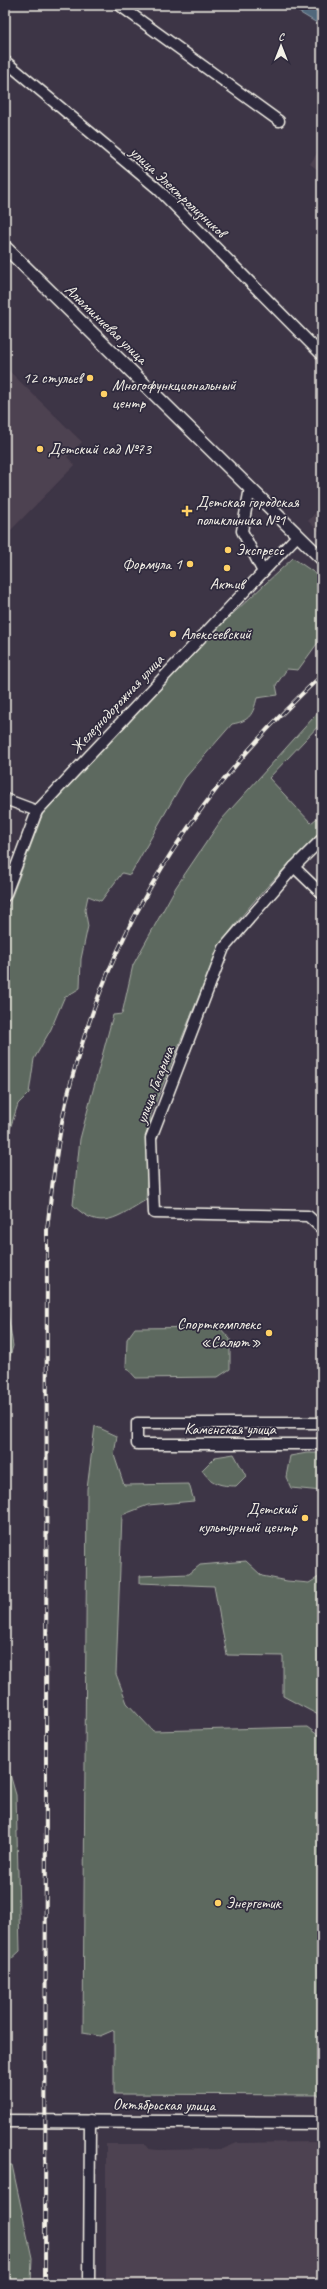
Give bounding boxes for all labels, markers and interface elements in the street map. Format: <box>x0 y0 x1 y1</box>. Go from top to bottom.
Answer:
north arrow <box>261 26 301 66</box>
text: С <box>278 29 285 43</box>
street label: улица Электролизников <box>125 141 233 244</box>
street label: Алюминиевая улица <box>61 280 152 369</box>
place label: 12 стульев <box>23 368 85 388</box>
marker: 12 стульев <box>85 373 95 383</box>
place label: Многофункциональный центр <box>112 375 237 413</box>
marker: Многофункциональный центр <box>99 389 109 399</box>
place label: Детский сад №73 <box>48 439 153 459</box>
marker: Детский сад №73 <box>35 444 45 454</box>
place label: Детская городская поликлиника №1 <box>196 492 300 530</box>
marker: Детская городская поликлиника №1 <box>181 505 193 517</box>
place label: Экспресс <box>236 540 285 560</box>
marker: Экспресс <box>223 545 233 555</box>
place label: Формула 1 <box>122 554 183 574</box>
marker: Формула 1 <box>185 559 195 569</box>
marker: Актив <box>222 563 232 573</box>
place label: Актив <box>210 574 247 594</box>
place label: Алексеевский <box>181 624 252 644</box>
marker: Алексеевский <box>168 629 178 639</box>
street label: Железнодорожная улица <box>66 649 169 758</box>
street label: улица Гагарина <box>131 1043 179 1127</box>
place label: Спорткомплекс «Салют» <box>177 1314 262 1352</box>
marker: Спорткомплекс «Салют» <box>264 1328 274 1338</box>
street label: Каменская улица <box>184 1419 277 1439</box>
place label: Детский культурный центр <box>198 1499 298 1537</box>
marker: Детский культурный центр <box>300 1513 310 1523</box>
place label: Энергетик <box>226 1893 282 1913</box>
marker: Энергетик <box>213 1898 223 1908</box>
street label: Октябрьская улица <box>113 2094 217 2116</box>

